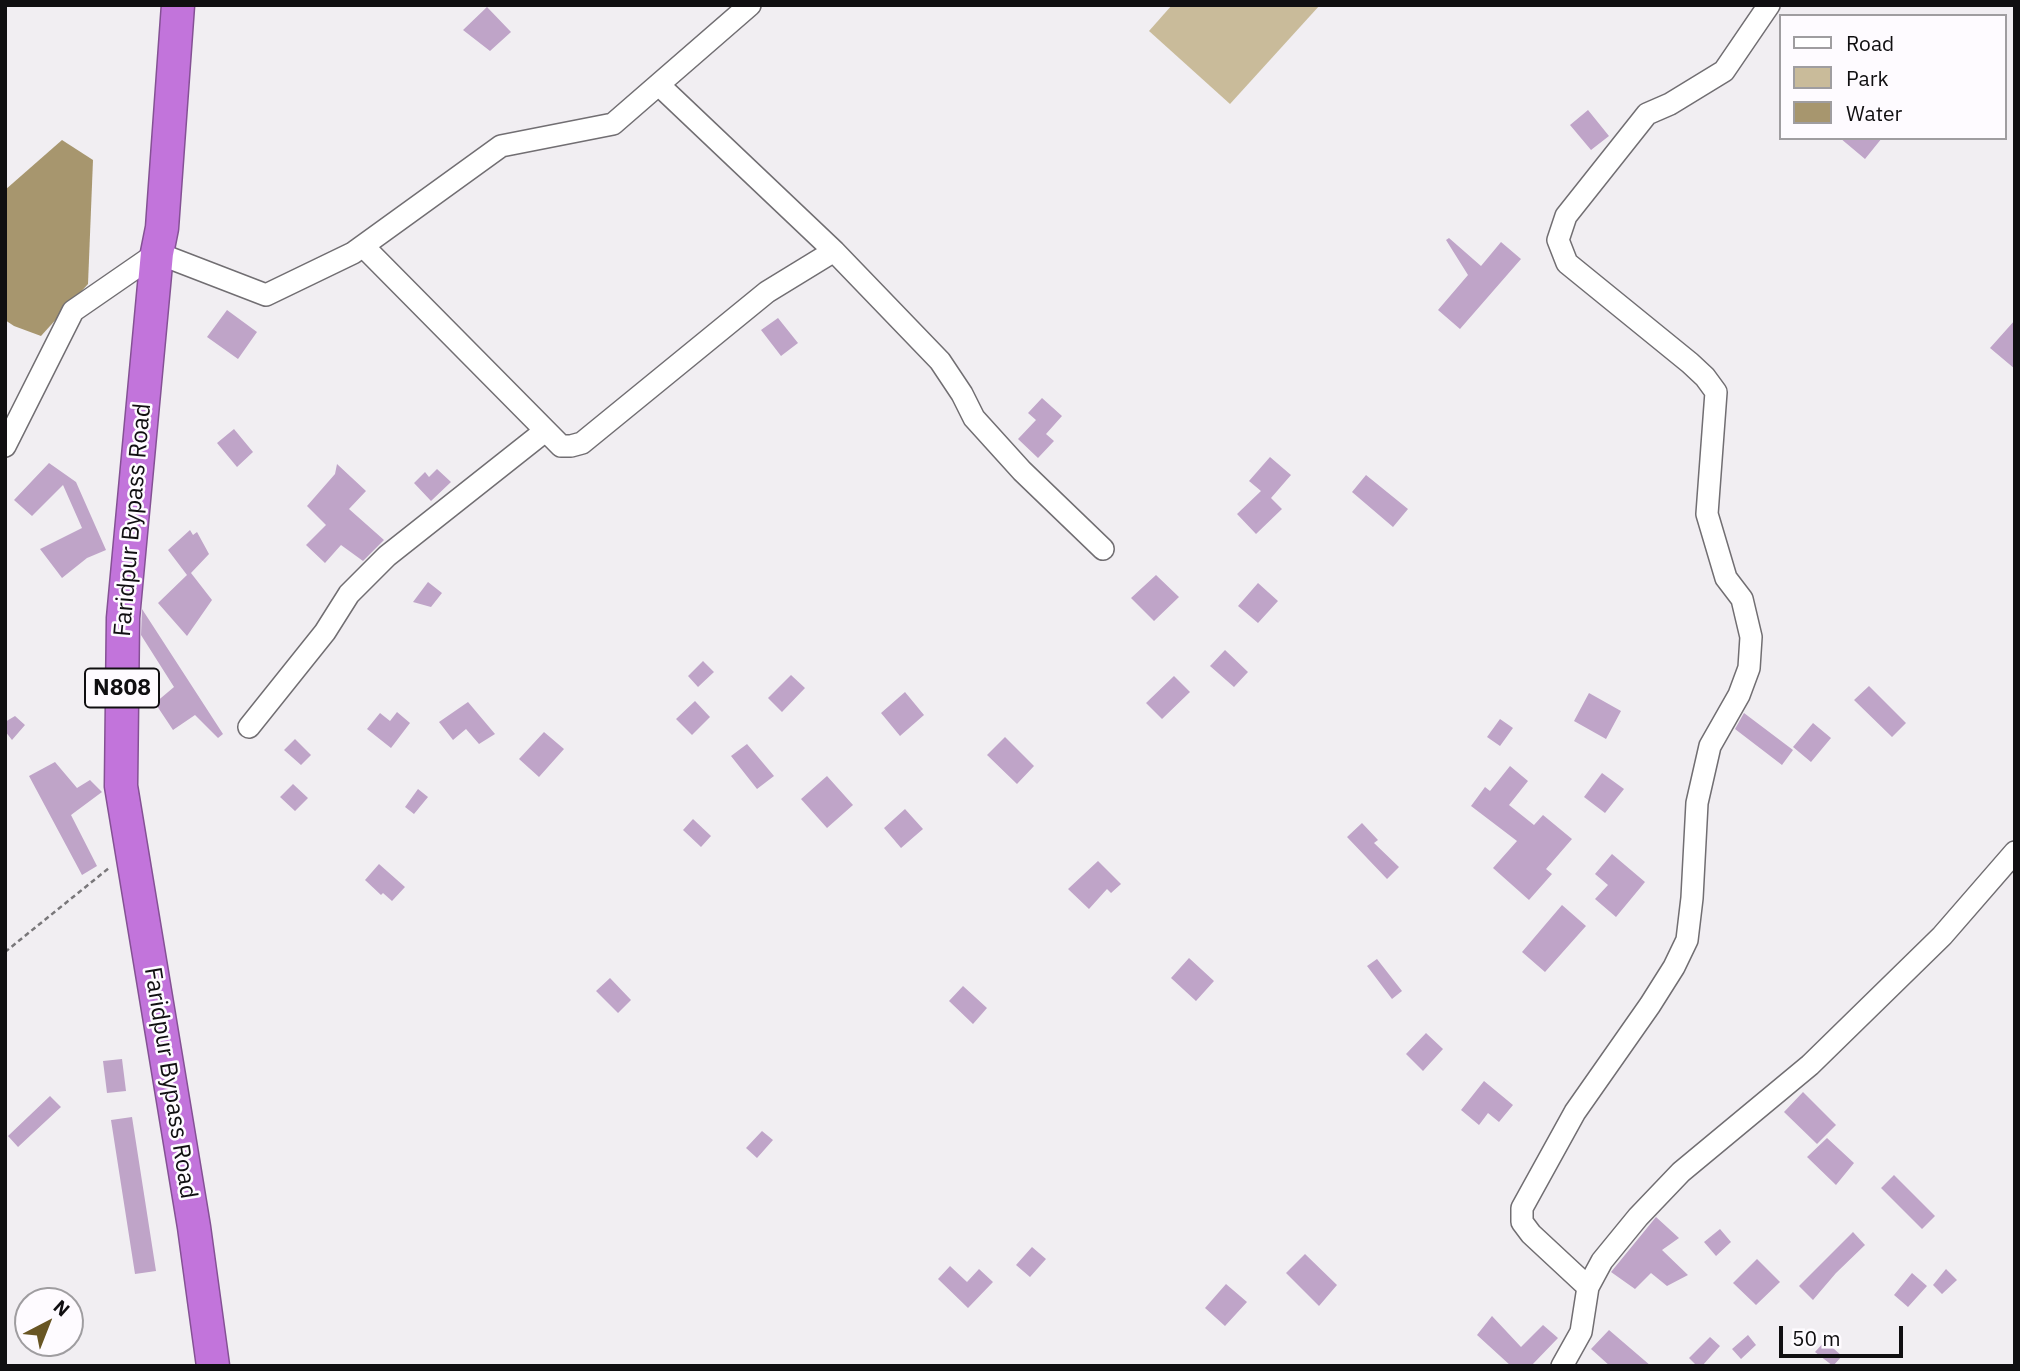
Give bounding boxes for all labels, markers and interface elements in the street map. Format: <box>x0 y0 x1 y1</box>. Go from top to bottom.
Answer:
legend <box>1778 14 2006 140</box>
text: Road <box>1846 29 1894 57</box>
text: Park <box>1846 64 1889 92</box>
text: Water <box>1846 99 1902 127</box>
street label: Faridpur Bypass Road <box>108 402 158 638</box>
road number: N808 <box>85 668 159 708</box>
street label: Faridpur Bypass Road <box>137 965 203 1201</box>
north arrow <box>14 1287 84 1357</box>
text: N <box>49 1294 75 1321</box>
scale bar <box>1782 1312 1906 1356</box>
text: 50 m <box>1792 1324 1841 1352</box>

